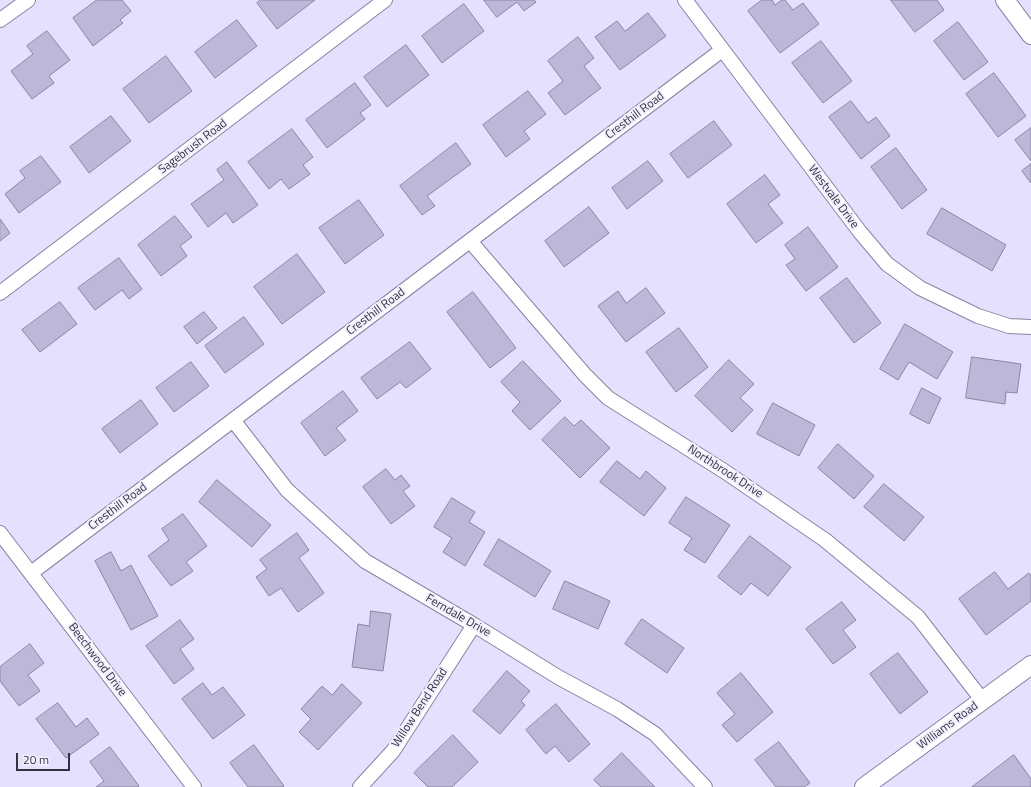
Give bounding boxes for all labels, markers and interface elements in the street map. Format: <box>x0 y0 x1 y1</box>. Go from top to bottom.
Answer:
street label: Cresthill Road <box>603 89 667 143</box>
street label: Sagebrush Road <box>156 117 230 177</box>
street label: Westvale Drive <box>804 162 862 232</box>
street label: Cresthill Road <box>344 285 408 339</box>
street label: Northbrook Drive <box>685 442 765 502</box>
street label: Cresthill Road <box>86 480 150 534</box>
street label: Ferndale Drive <box>423 592 493 640</box>
street label: Beechwood Drive <box>65 620 129 700</box>
street label: Willow Bend Road <box>389 666 451 750</box>
street label: Williams Road <box>915 699 981 753</box>
scale bar <box>18 745 72 771</box>
text: 20 m <box>23 750 49 769</box>

